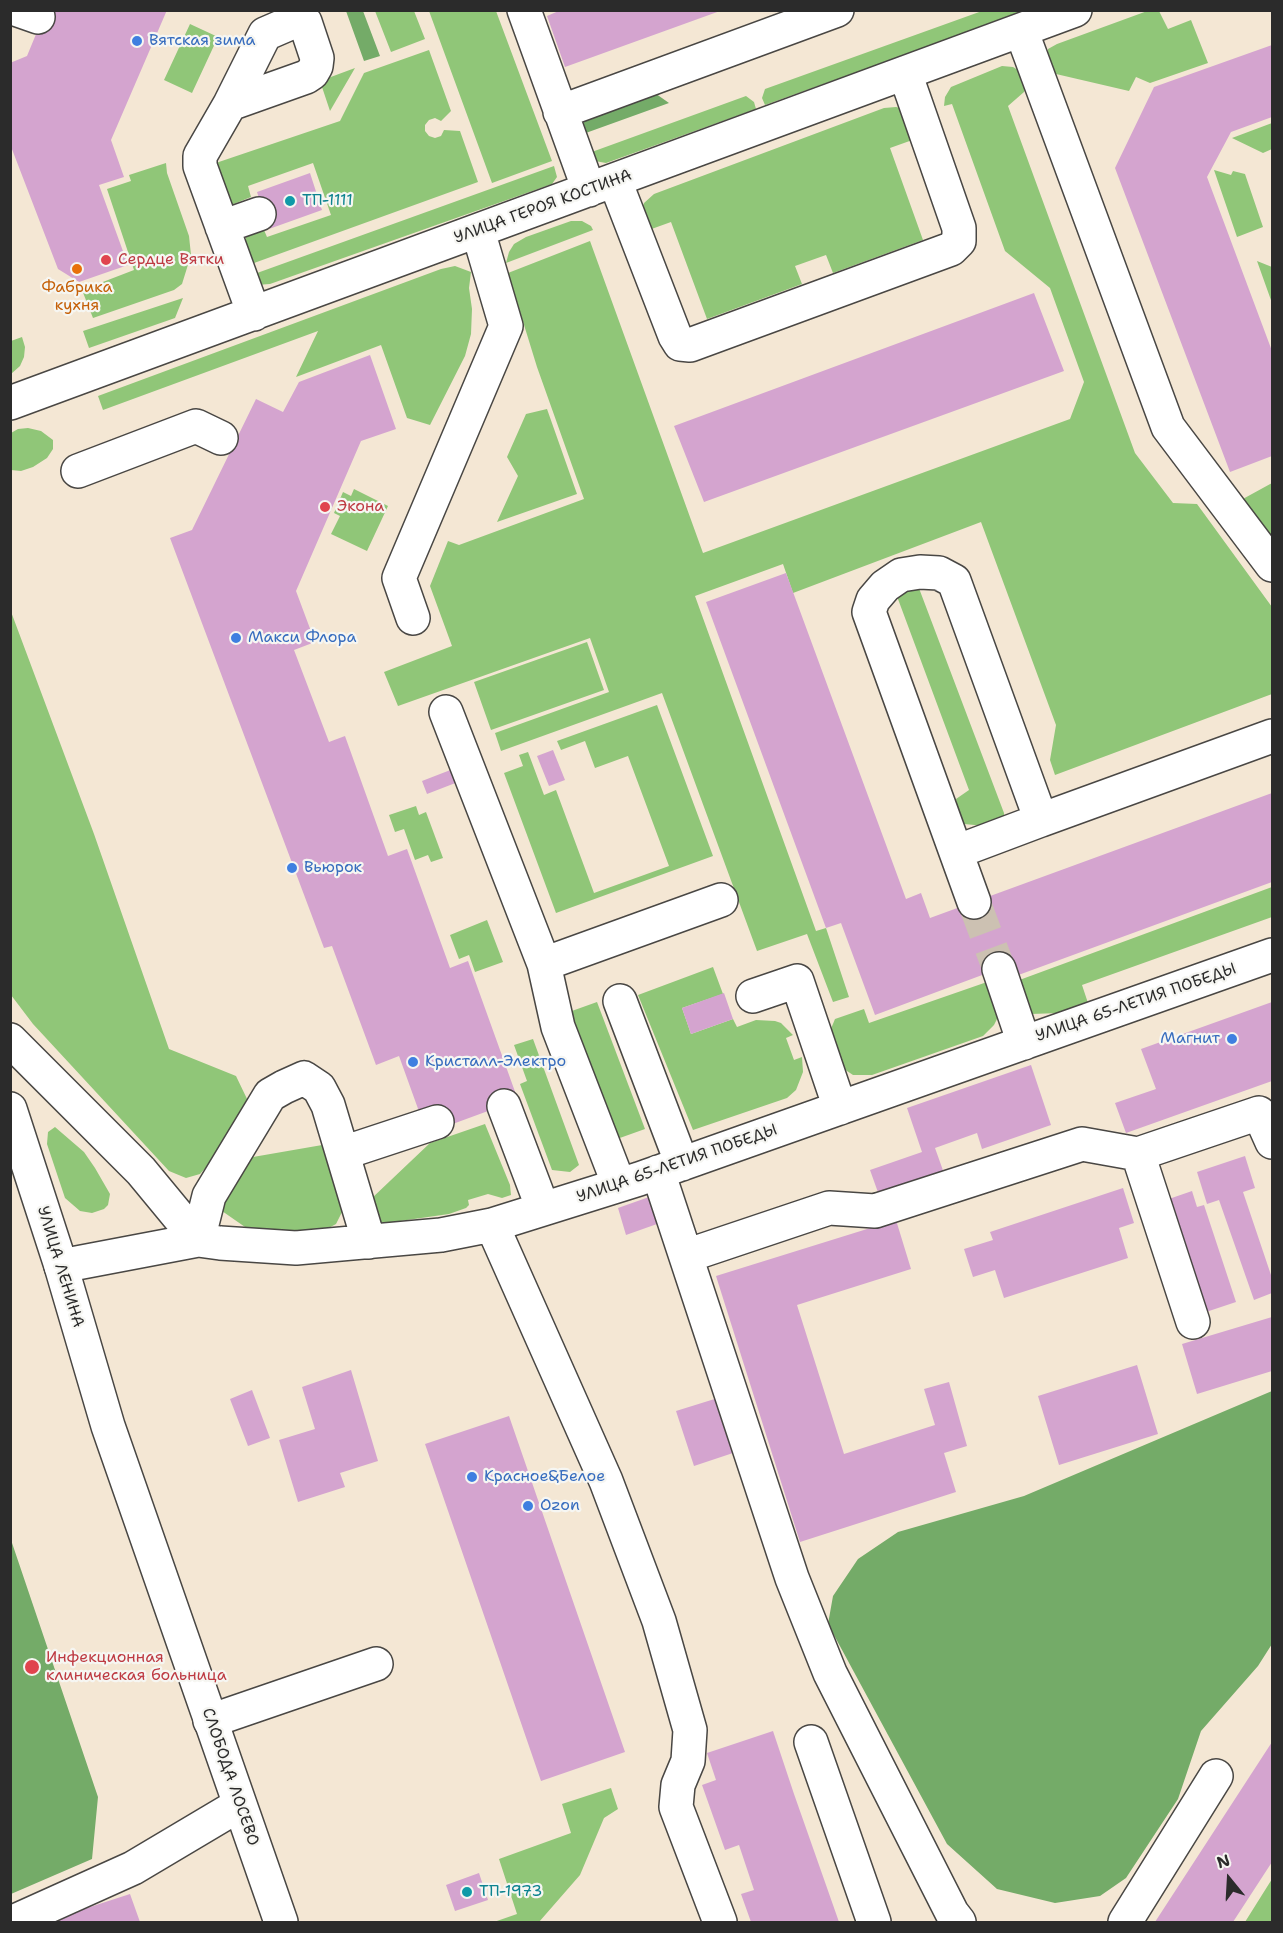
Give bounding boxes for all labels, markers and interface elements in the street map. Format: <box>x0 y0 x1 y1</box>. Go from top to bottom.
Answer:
place label: Вятская зима <box>149 31 255 51</box>
marker: Вятская зима <box>130 34 144 48</box>
street label: УЛИЦА ГЕРОЯ КОСТИНА <box>451 166 635 248</box>
place label: ТП-1111 <box>302 191 353 211</box>
marker: ТП-1111 <box>283 194 297 208</box>
place label: Сердце Вятки <box>118 250 224 270</box>
marker: Сердце Вятки <box>99 253 113 267</box>
marker: Фабрика кухня <box>70 262 84 276</box>
place label: Фабрика кухня <box>41 278 113 316</box>
place label: Экона <box>337 497 384 517</box>
marker: Экона <box>318 500 332 514</box>
place label: Макси Флора <box>248 628 356 648</box>
marker: Макси Флора <box>229 631 243 645</box>
place label: Вьюрок <box>304 858 362 878</box>
marker: Вьюрок <box>285 861 299 875</box>
street label: УЛИЦА 65-ЛЕТИЯ ПОБЕДЫ <box>1033 960 1239 1046</box>
place label: Магнит <box>1160 1029 1220 1049</box>
marker: Магнит <box>1225 1032 1239 1046</box>
place label: Кристалл-Электро <box>425 1052 566 1072</box>
marker: Кристалл-Электро <box>406 1055 420 1069</box>
street label: УЛИЦА 65-ЛЕТИЯ ПОБЕДЫ <box>574 1121 780 1207</box>
street label: УЛИЦА ЛЕНИНА <box>32 1204 88 1330</box>
place label: Красное&Белое <box>484 1467 605 1487</box>
marker: Красное&Белое <box>465 1470 479 1484</box>
place label: Ozon <box>540 1496 580 1516</box>
marker: Ozon <box>521 1499 535 1513</box>
place label: Инфекционная клиническая больница <box>46 1648 227 1686</box>
marker: Инфекционная клиническая больница <box>23 1658 41 1676</box>
street label: СЛОБОДА ЛОСЕВО <box>197 1706 263 1848</box>
north arrow <box>1199 1849 1259 1909</box>
text: N <box>1214 1849 1233 1873</box>
place label: ТП-1973 <box>479 1882 542 1902</box>
marker: ТП-1973 <box>460 1885 474 1899</box>

